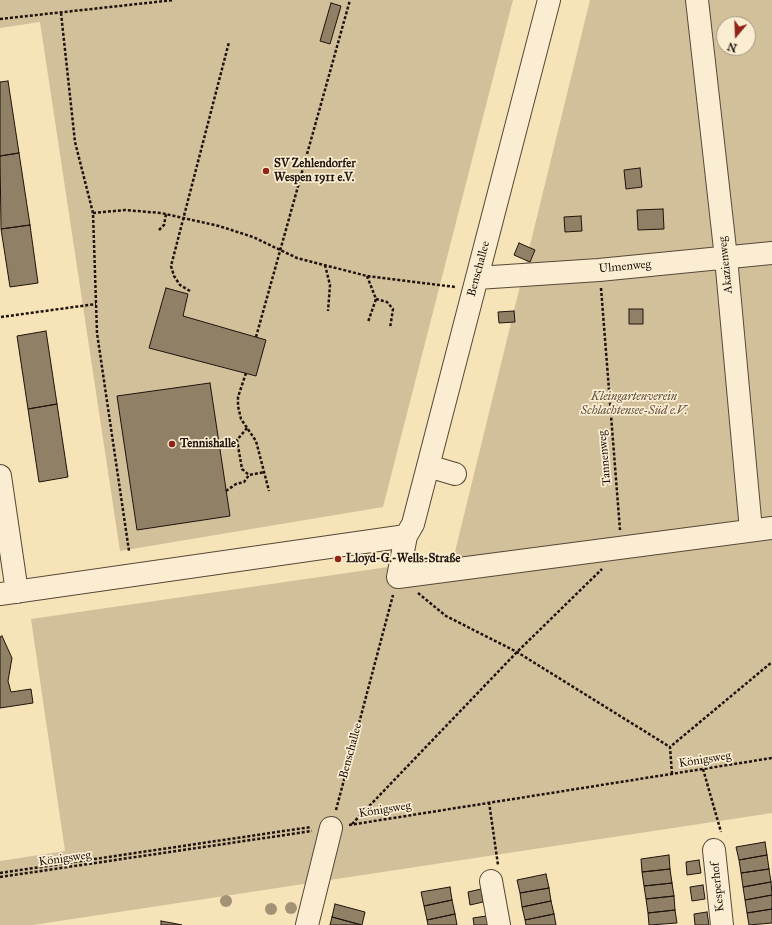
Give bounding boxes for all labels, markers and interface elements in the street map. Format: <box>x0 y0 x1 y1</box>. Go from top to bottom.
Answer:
north arrow <box>716 16 756 56</box>
text: N <box>726 39 739 55</box>
place label: SV Zehlendorfer Wespen 1911 e.V. <box>274 157 356 185</box>
marker: SV Zehlendorfer Wespen 1911 e.V. <box>261 166 271 176</box>
street label: Akazienweg <box>716 236 736 294</box>
street label: Benschallee <box>465 240 493 298</box>
street label: Ulmenweg <box>598 258 652 276</box>
park label: Kleingartenverein Schlachtensee-Süd e.V. <box>581 390 687 418</box>
street label: Tannenweg <box>595 430 615 486</box>
place label: Tennishalle <box>180 437 236 451</box>
marker: Tennishalle <box>167 439 177 449</box>
place label: Lloyd-G.-Wells-Straße <box>346 552 460 566</box>
marker: Lloyd-G.-Wells-Straße <box>333 554 343 564</box>
street label: Benschallee <box>337 722 365 780</box>
street label: Königsweg <box>678 749 732 771</box>
street label: Königsweg <box>358 799 412 821</box>
street label: Königsweg <box>38 848 92 870</box>
street label: Kesperhof <box>708 861 728 913</box>

